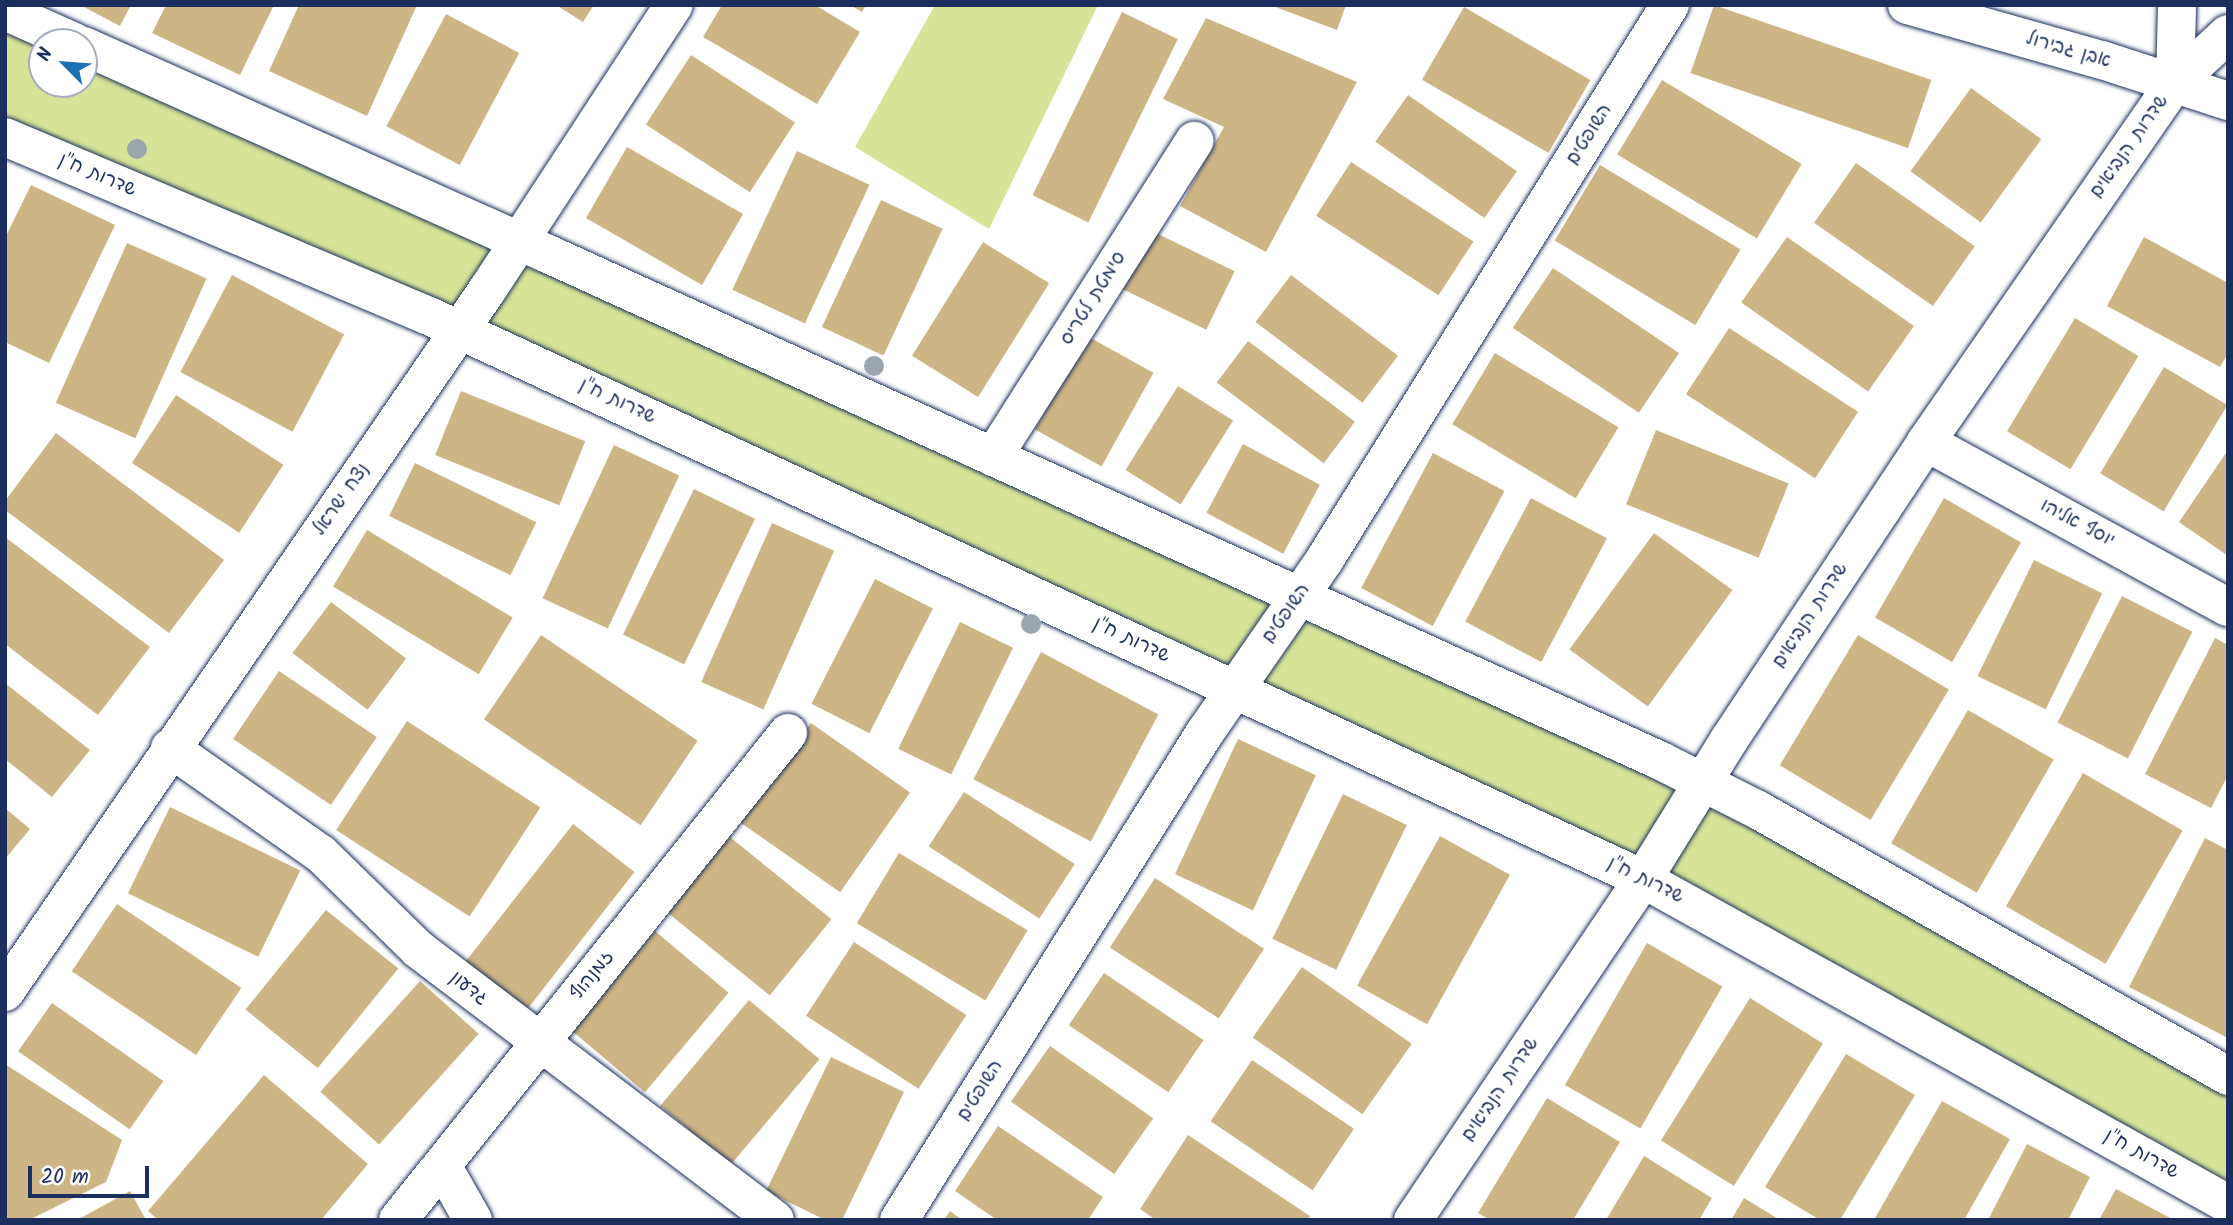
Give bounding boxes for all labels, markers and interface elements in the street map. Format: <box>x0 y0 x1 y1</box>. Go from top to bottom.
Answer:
north arrow <box>28 28 98 98</box>
street label: אבן גבירול <box>2023 28 2113 74</box>
text: N <box>30 43 62 67</box>
street label: שדרות הנביאים <box>2086 91 2174 203</box>
street label: השופטים <box>1562 100 1618 170</box>
street label: שדרות ח"ן <box>55 149 139 203</box>
street label: סימטת לטריס <box>1056 248 1132 350</box>
street label: שדרות ח"ן <box>575 374 659 430</box>
street label: נצח ישראל <box>309 459 375 541</box>
street label: יוסף אליהו <box>2036 495 2118 553</box>
street label: שדרות הנביאים <box>1769 559 1853 673</box>
street label: השופטים <box>1258 580 1316 648</box>
street label: שדרות ח"ן <box>1089 613 1173 669</box>
street label: שדרות ח"ן <box>1603 853 1687 909</box>
street label: זמנהוף <box>566 947 620 1005</box>
street label: גדעון <box>444 967 492 1011</box>
street label: שדרות הנביאים <box>1458 1034 1544 1146</box>
street label: השופטים <box>953 1056 1009 1126</box>
street label: שדרות ח"ן <box>2100 1125 2182 1185</box>
scale bar <box>32 1152 152 1196</box>
text: 20 m <box>41 1161 89 1194</box>

